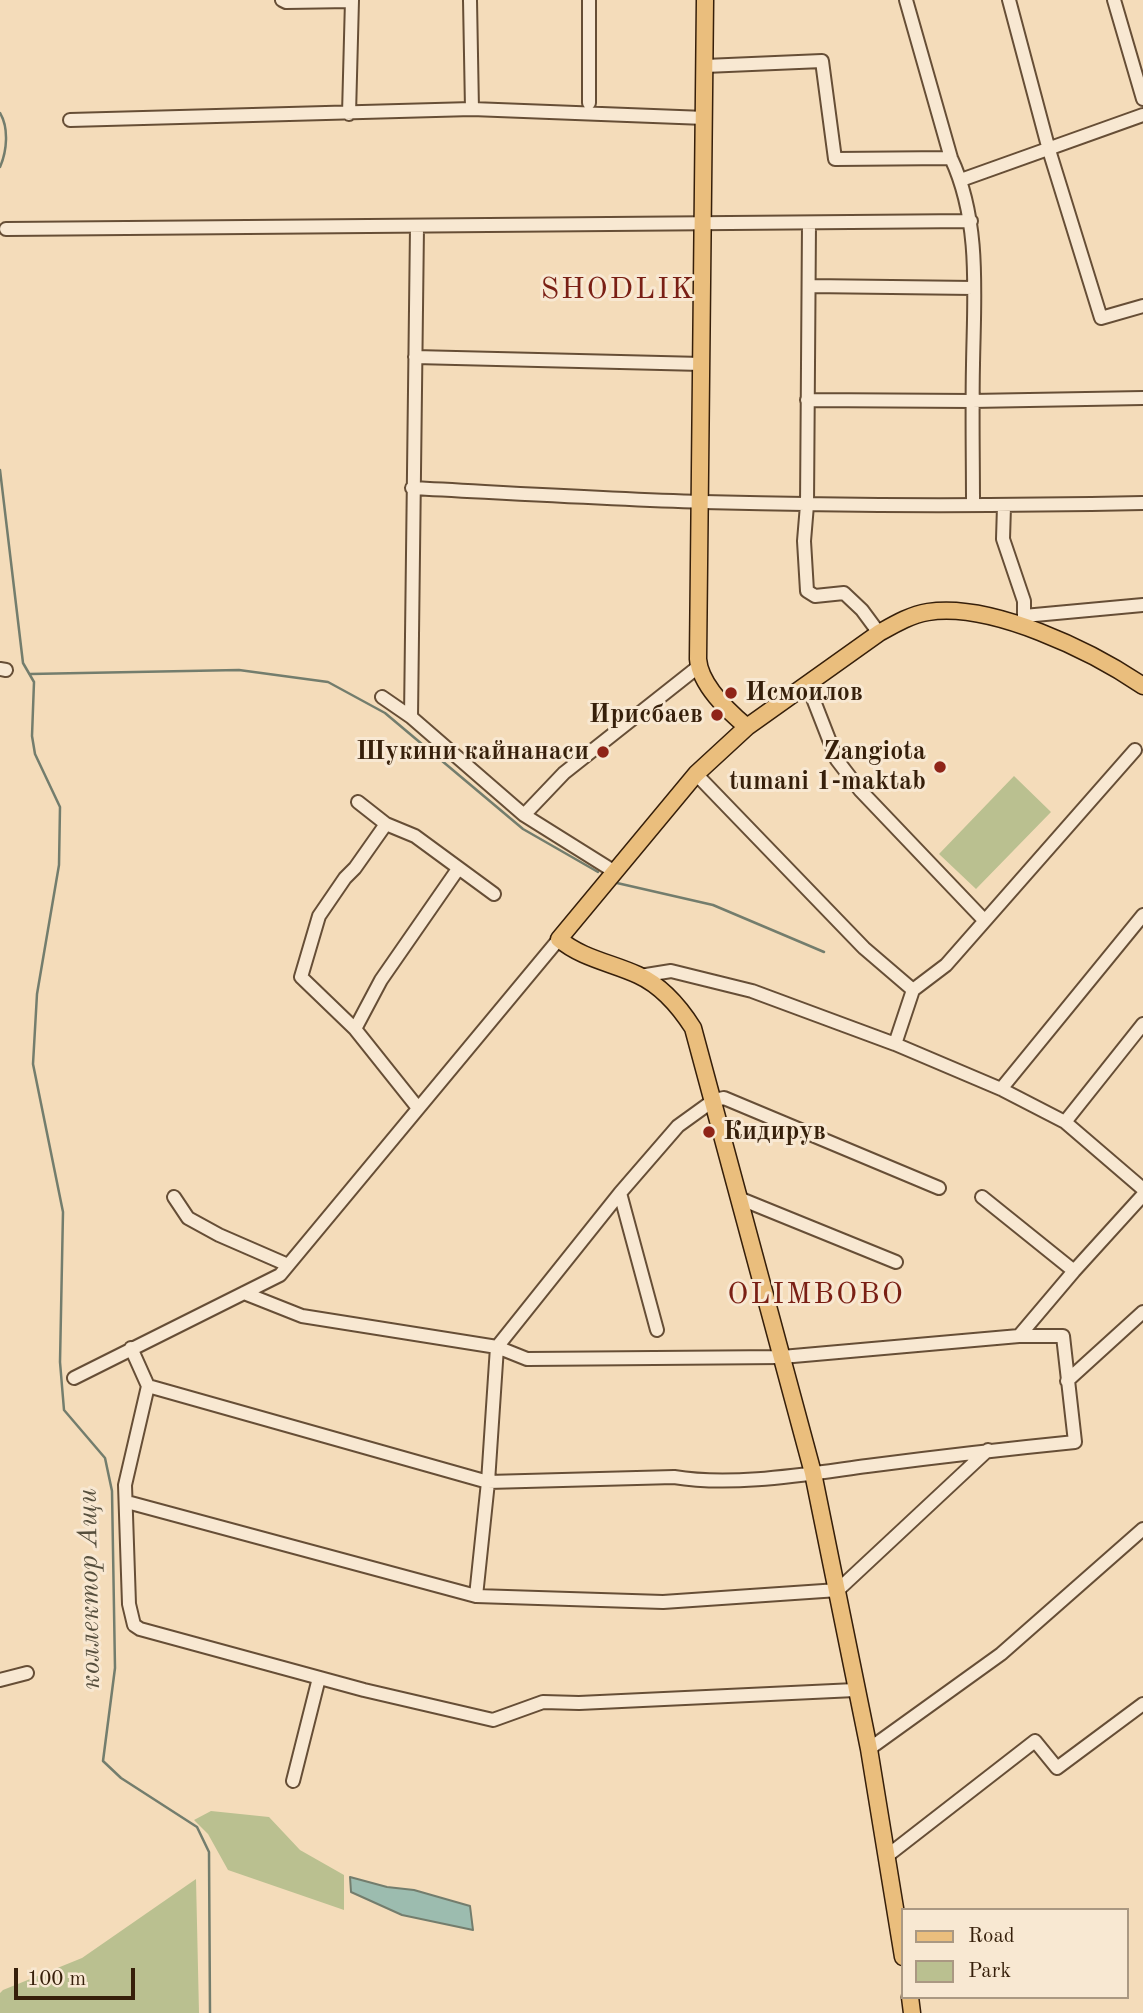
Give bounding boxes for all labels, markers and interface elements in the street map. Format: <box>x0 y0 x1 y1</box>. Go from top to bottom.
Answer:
district label: SHODLIK <box>541 272 695 308</box>
place label: Исмоилов <box>745 677 863 709</box>
marker: Исмоилов <box>723 685 739 701</box>
place label: Ирисбаев <box>589 699 703 731</box>
marker: Ирисбаев <box>709 707 725 723</box>
place label: Шукини кайнанаси <box>356 736 589 768</box>
place label: Zangiota tumani 1-maktab <box>729 736 926 798</box>
marker: Шукини кайнанаси <box>595 744 611 760</box>
marker: Zangiota tumani 1-maktab <box>932 759 948 775</box>
place label: Кидирув <box>723 1116 826 1148</box>
marker: Кидирув <box>701 1124 717 1140</box>
district label: OLIMBOBO <box>728 1277 904 1313</box>
water label: коллектор Ащи <box>71 1488 109 1690</box>
legend <box>902 1908 1129 1999</box>
text: Road <box>968 1926 1015 1947</box>
scale bar <box>18 1954 138 1998</box>
text: Park <box>968 1961 1011 1982</box>
text: 100 m <box>27 1969 86 1990</box>

